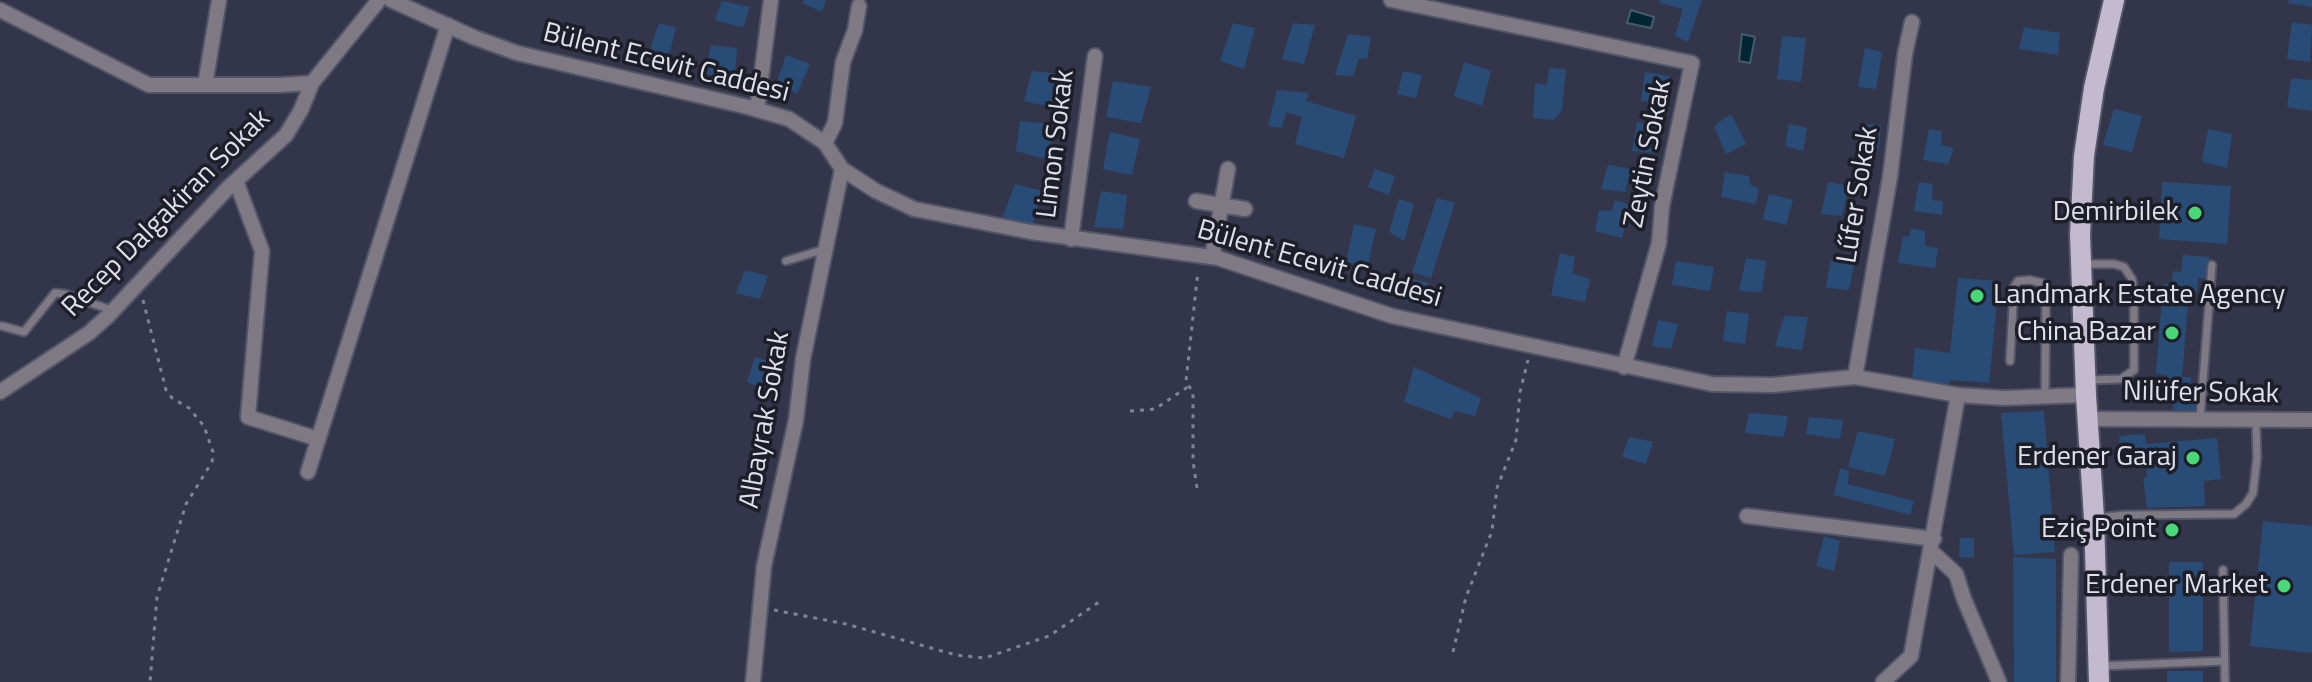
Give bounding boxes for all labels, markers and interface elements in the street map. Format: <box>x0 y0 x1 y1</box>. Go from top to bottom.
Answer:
street label: Bülent Ecevit Caddesi <box>539 17 793 111</box>
street label: Limon Sokak <box>1031 68 1083 220</box>
street label: Zeytin Sokak <box>1618 77 1680 231</box>
street label: Recep Dalgakiran Sokak <box>56 103 278 325</box>
street label: Lűfer Sokak <box>1832 124 1886 266</box>
place label: Demirbilek <box>2053 196 2179 230</box>
marker: Demirbilek <box>2186 204 2204 222</box>
street label: Bülent Ecevit Caddesi <box>1193 214 1445 316</box>
place label: Landmark Estate Agency <box>1993 279 2285 313</box>
marker: Landmark Estate Agency <box>1968 287 1986 305</box>
place label: China Bazar <box>2017 316 2156 350</box>
marker: China Bazar <box>2163 324 2181 342</box>
street label: Albayrak Sokak <box>734 329 798 511</box>
street label: Nilüfer Sokak <box>2123 376 2279 412</box>
place label: Erdener Garaj <box>2017 441 2177 475</box>
marker: Erdener Garaj <box>2184 449 2202 467</box>
place label: Eziç Point <box>2041 513 2156 547</box>
marker: Eziç Point <box>2163 521 2181 539</box>
place label: Erdener Market <box>2085 569 2268 603</box>
marker: Erdener Market <box>2275 577 2293 595</box>

